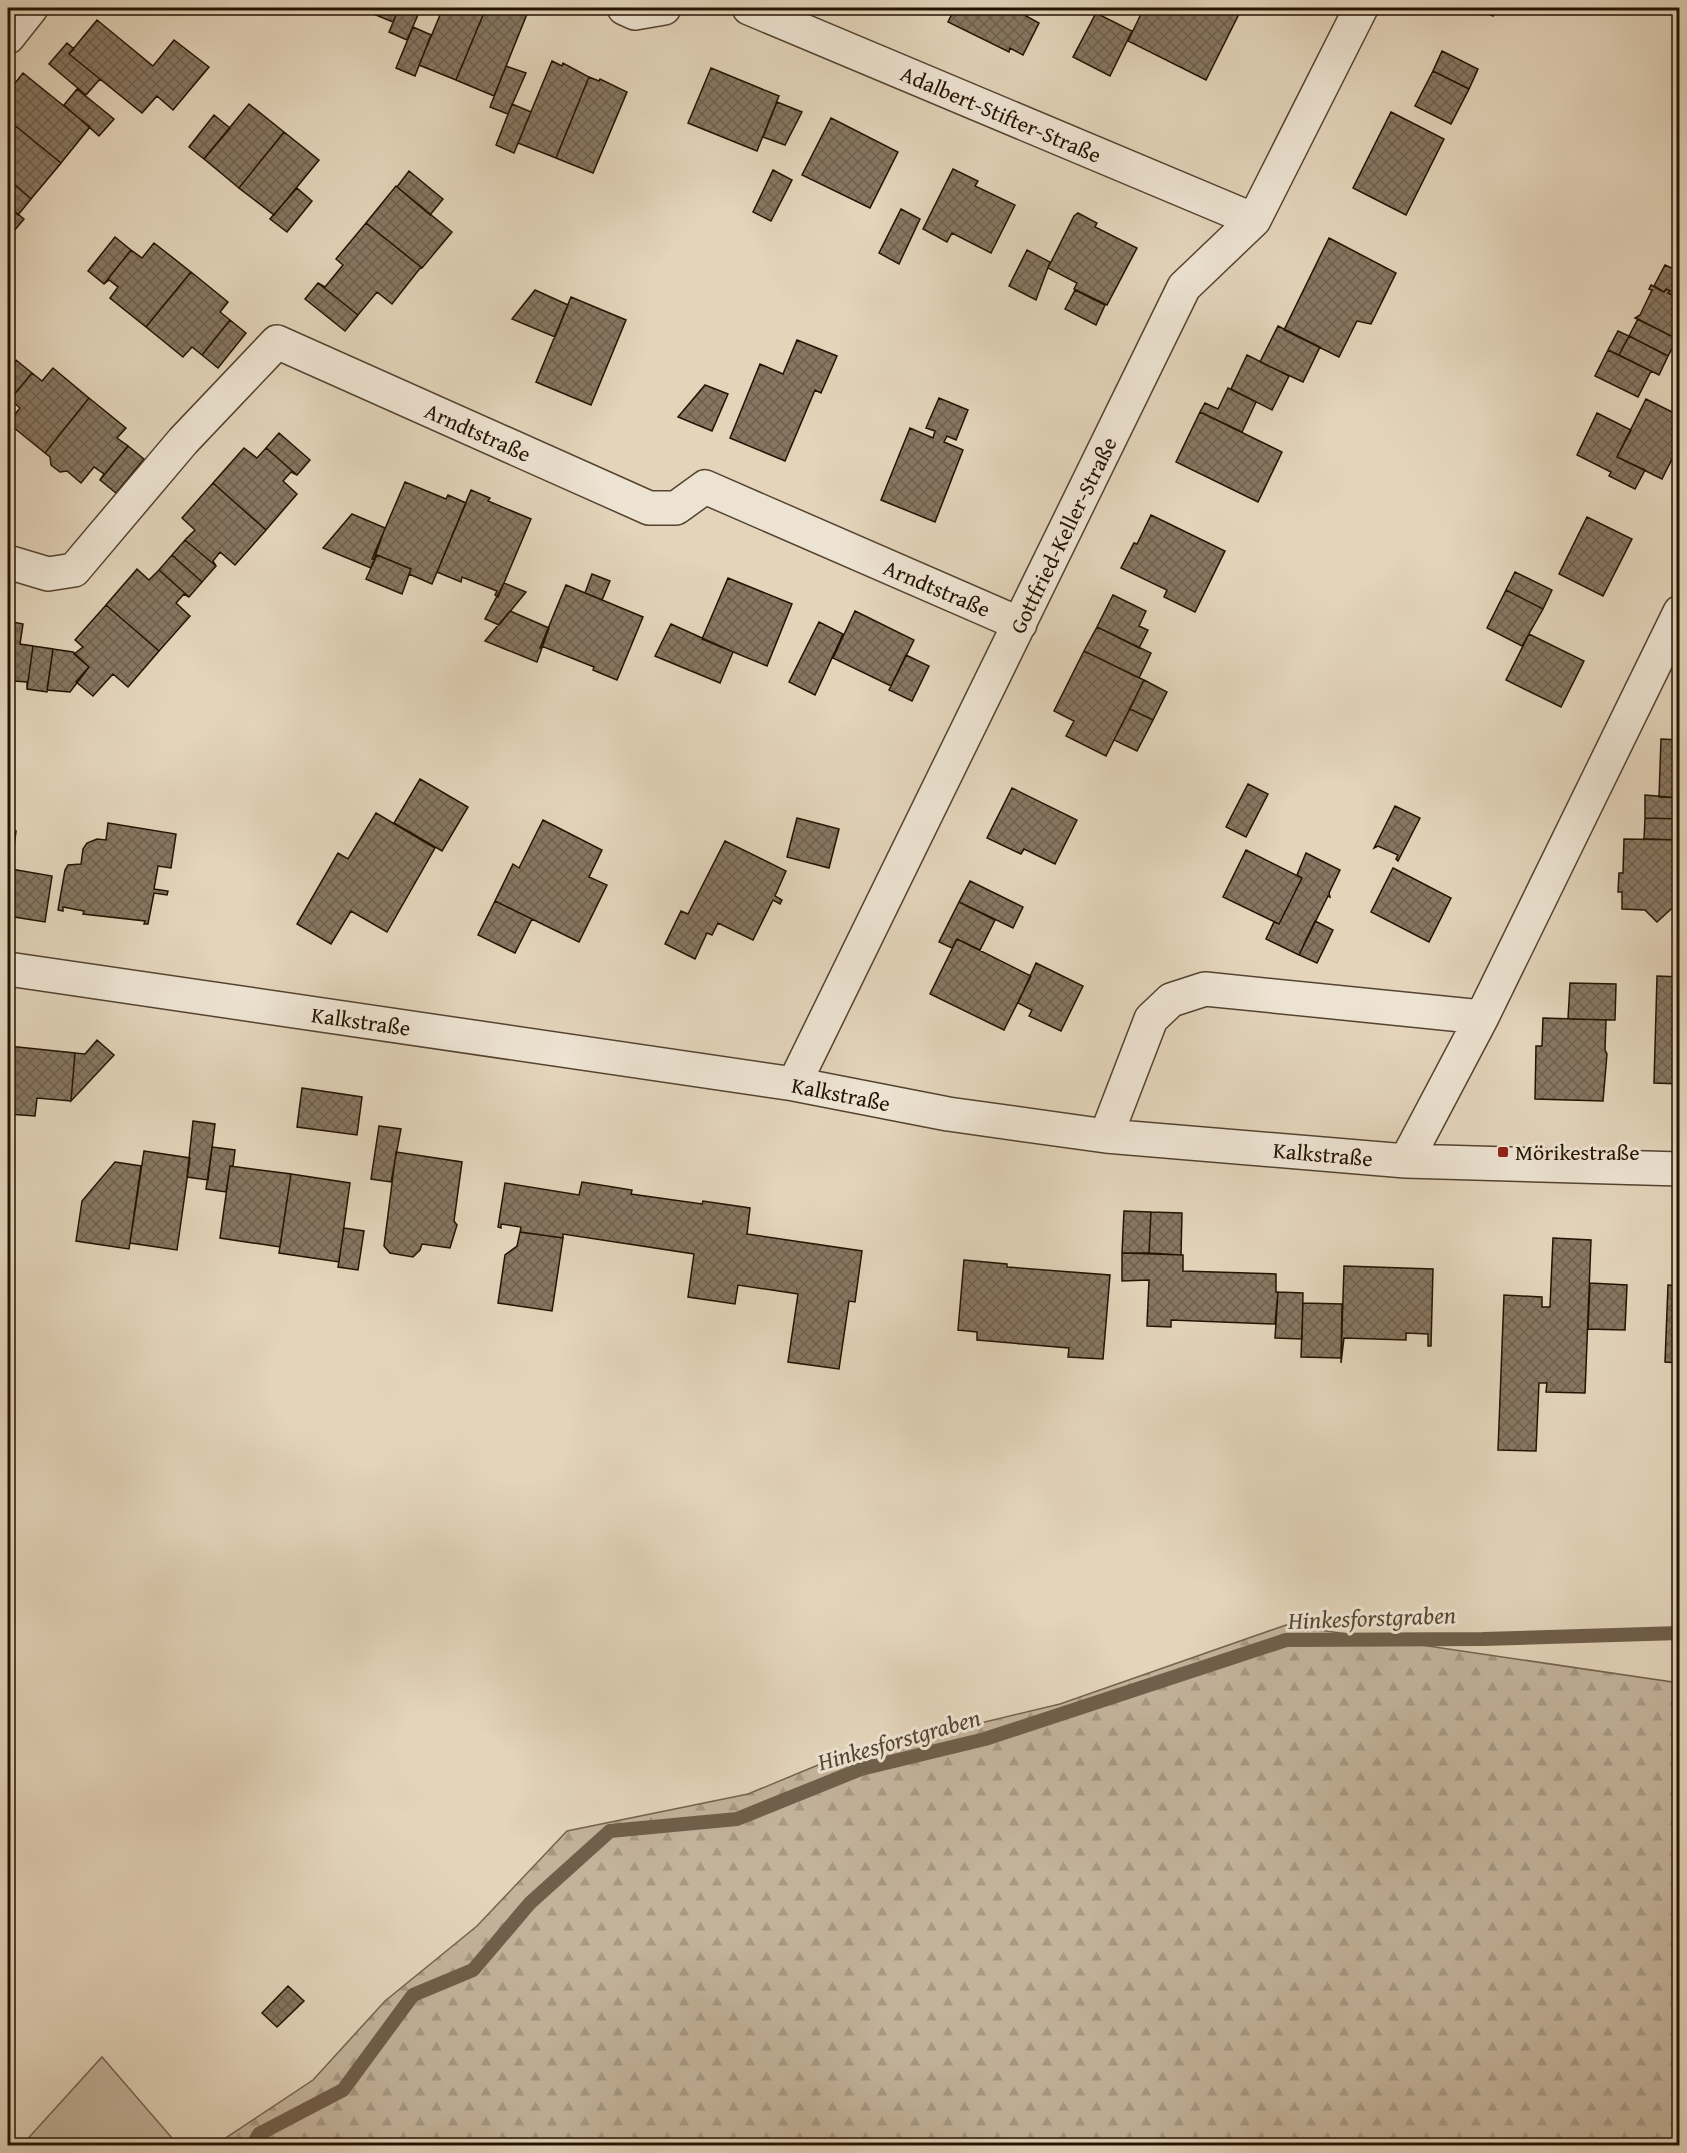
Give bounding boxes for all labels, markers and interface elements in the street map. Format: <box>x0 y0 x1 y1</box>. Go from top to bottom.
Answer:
street label: Adalbert-Stifter-Straße <box>896 57 1106 171</box>
street label: Arndtstraße <box>420 394 536 470</box>
street label: Gottfried-Keller-Straße <box>1001 431 1125 639</box>
street label: Arndtstraße <box>879 551 995 625</box>
street label: Kalkstraße <box>309 998 413 1044</box>
street label: Kalkstraße <box>789 1069 893 1119</box>
street label: Kalkstraße <box>1272 1134 1374 1174</box>
place label: Mörikestraße <box>1515 1136 1640 1168</box>
marker: Mörikestraße <box>1496 1145 1510 1159</box>
water label: Hinkesforstgraben <box>1286 1597 1457 1638</box>
water label: Hinkesforstgraben <box>812 1700 984 1780</box>

